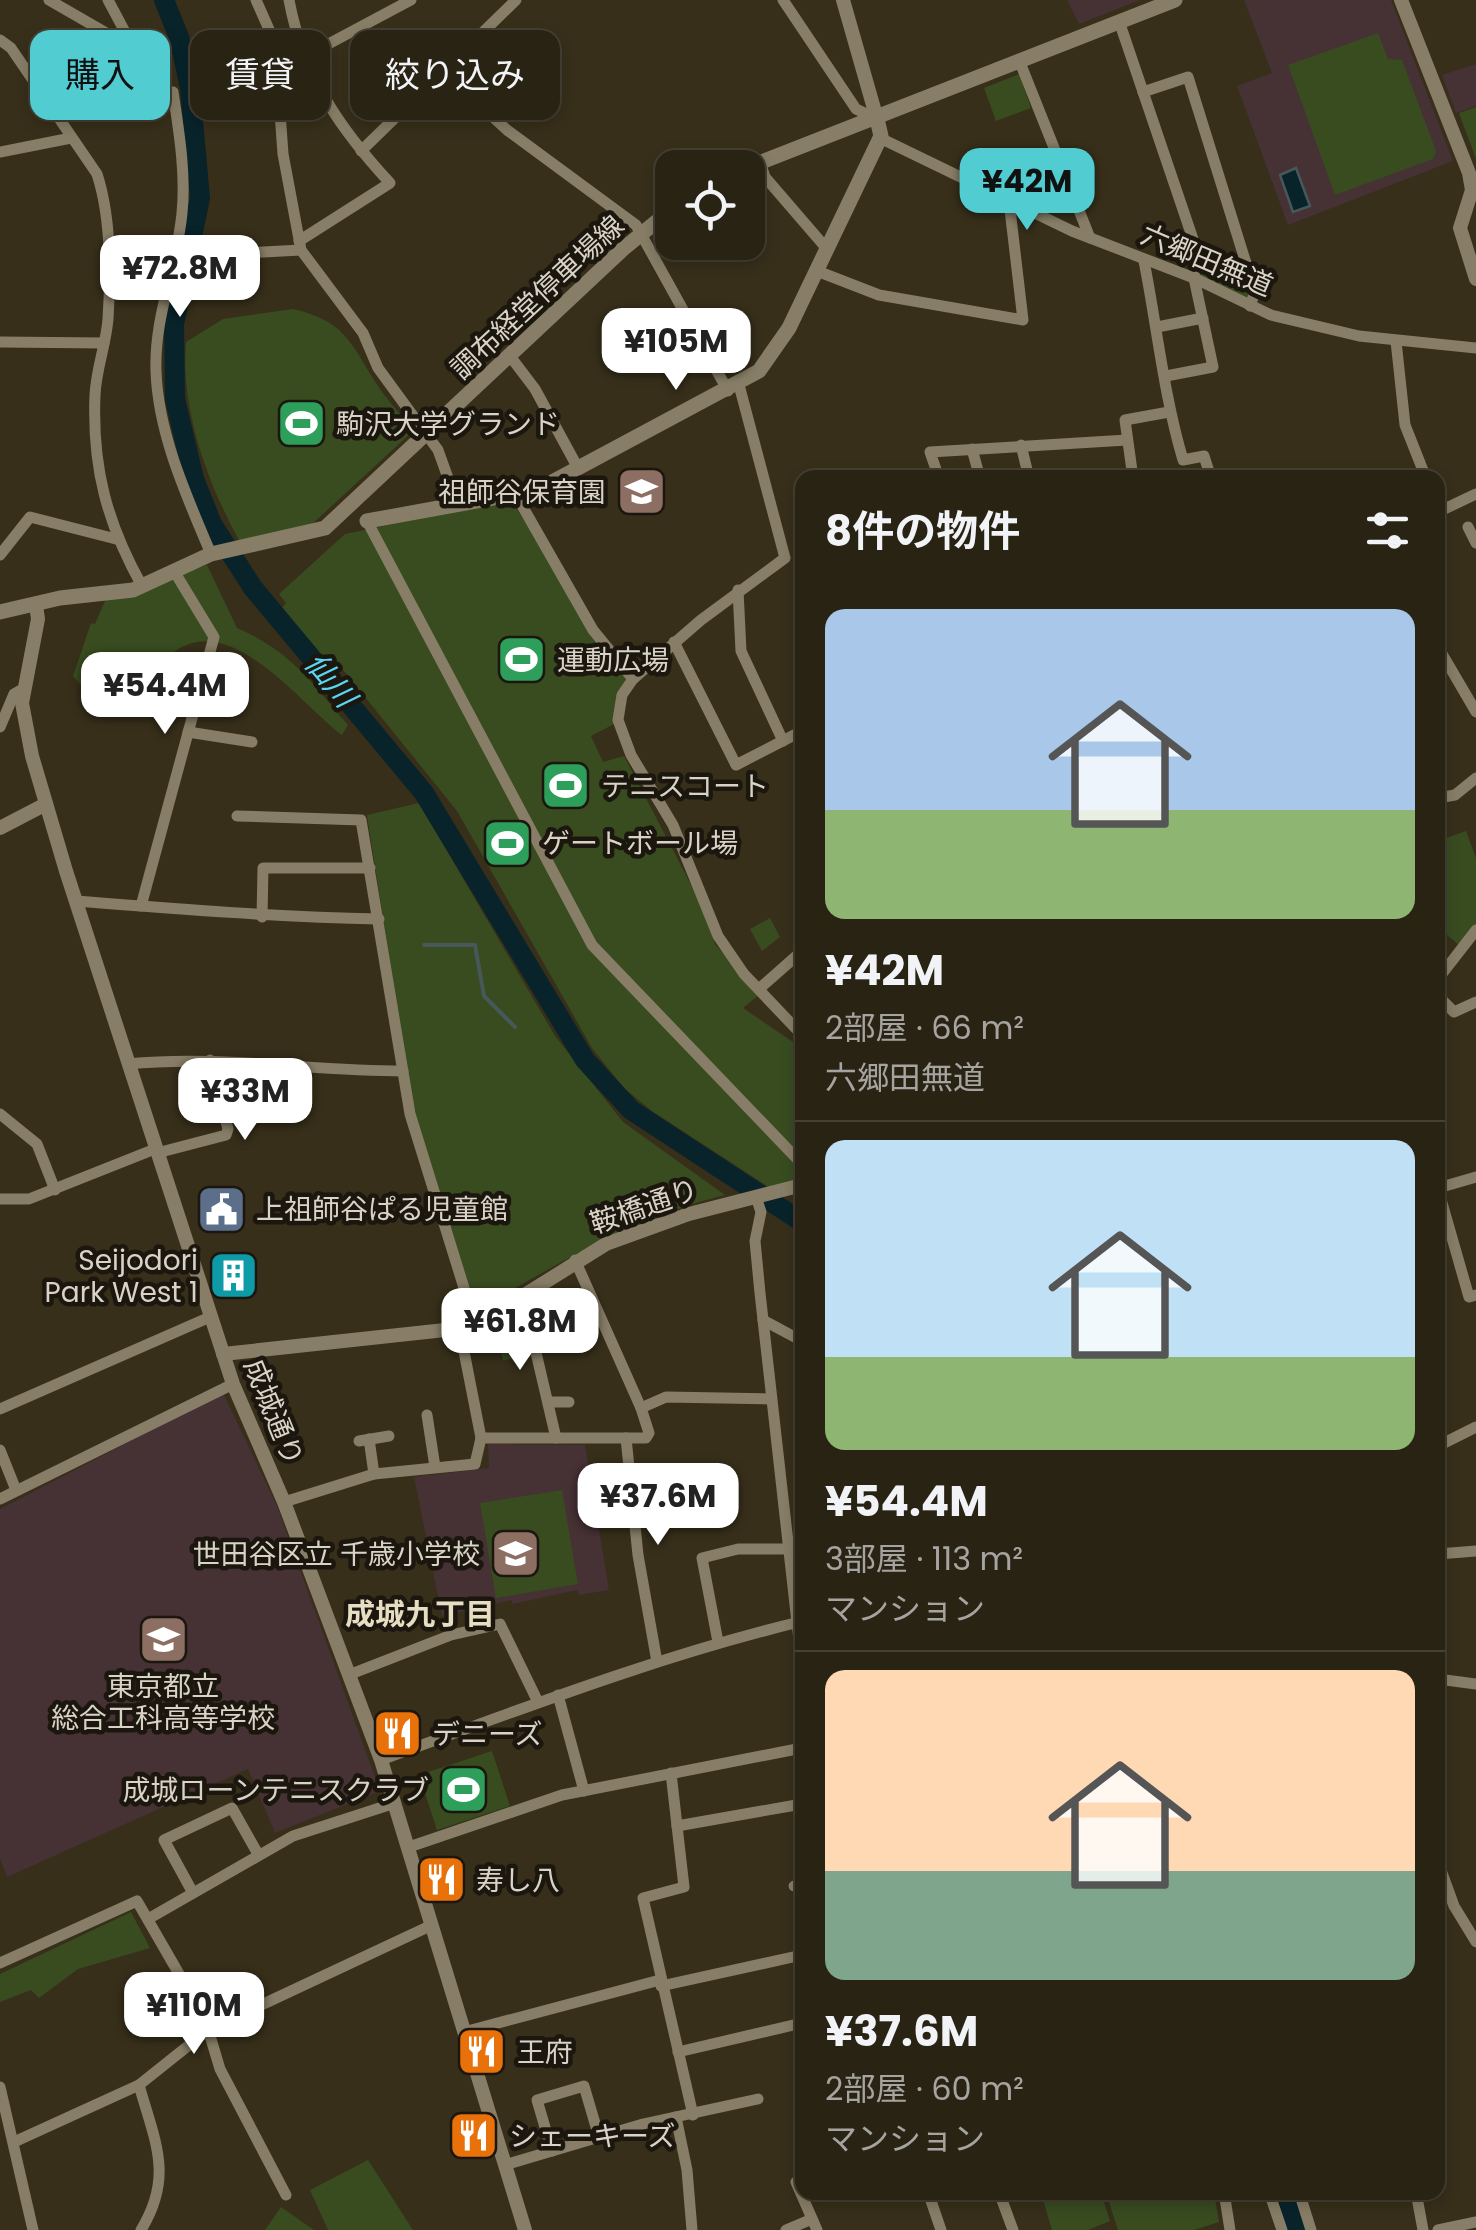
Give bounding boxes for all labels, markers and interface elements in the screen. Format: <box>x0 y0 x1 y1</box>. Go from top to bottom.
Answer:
chip: 購入 <box>30 30 170 120</box>
chip: 賃貸 <box>190 30 330 120</box>
chip: 絞り込み <box>350 30 560 120</box>
pin: ¥42M <box>968 148 1086 233</box>
map controls <box>655 150 765 260</box>
button: locate <box>655 150 765 260</box>
text: ¥42M <box>982 158 1072 203</box>
street label: 調布経堂停車場線 <box>442 207 633 388</box>
street label: 六郷田無道 <box>1135 215 1279 306</box>
pin: ¥72.8M <box>99 235 261 320</box>
text: ¥72.8M <box>122 245 238 290</box>
pin: ¥105M <box>606 308 746 393</box>
text: ¥105M <box>624 318 728 363</box>
sports icon: 駒沢大学グランド <box>275 398 327 450</box>
place label: 駒沢大学グランド <box>336 405 560 444</box>
school or university icon: 祖師谷保育園 <box>615 466 667 518</box>
place label: 祖師谷保育園 <box>438 473 606 512</box>
text: 8件の物件 <box>825 502 1020 561</box>
icon: filters <box>1360 503 1415 558</box>
sports icon: 運動広場 <box>496 634 548 686</box>
place label: 運動広場 <box>557 641 669 680</box>
water label: 仙川 <box>295 643 368 719</box>
pin: ¥54.4M <box>84 652 246 737</box>
text: ¥54.4M <box>103 662 227 707</box>
icon: home <box>1030 674 1210 854</box>
sports icon: テニスコート <box>540 760 592 812</box>
place label: テニスコート <box>601 767 769 806</box>
sports icon: ゲートボール場 <box>481 817 533 869</box>
place label: ゲートボール場 <box>542 824 738 863</box>
text: ¥42M <box>825 941 944 1000</box>
text: 2部屋 · 66 m² <box>825 1005 1024 1050</box>
text: 六郷田無道 <box>825 1055 985 1100</box>
pin: ¥33M <box>186 1058 304 1143</box>
text: ¥33M <box>200 1068 290 1113</box>
street label: 鞍橋通り <box>585 1170 703 1243</box>
public building icon: 上祖師谷ぱる児童館 <box>195 1183 247 1235</box>
place label: 上祖師谷ぱる児童館 <box>256 1190 508 1229</box>
icon: home <box>1030 1205 1210 1385</box>
place label: Seijodori Park West 1 <box>45 1241 198 1312</box>
building icon: Seijodori Park West 1 <box>207 1250 259 1302</box>
pin: ¥61.8M <box>439 1288 601 1373</box>
text: ¥61.8M <box>463 1298 577 1343</box>
street label: 成城通り <box>234 1353 313 1471</box>
pin: ¥37.6M <box>577 1463 739 1548</box>
text: ¥54.4M <box>825 1472 988 1531</box>
text: ¥37.6M <box>600 1473 716 1518</box>
school or university icon: 世田谷区立 千歳小学校 <box>489 1528 541 1580</box>
place label: 世田谷区立 千歳小学校 <box>193 1535 480 1574</box>
text: 3部屋 · 113 m² <box>825 1536 1023 1581</box>
text: マンション <box>825 1586 985 1631</box>
district label: 成城九丁目 <box>345 1593 495 1636</box>
school or university icon: 東京都立 総合工科高等学校 <box>137 1613 189 1665</box>
place label: 東京都立 総合工科高等学校 <box>51 1667 275 1738</box>
restaurant icon: デニーズ <box>371 1708 423 1760</box>
place label: デニーズ <box>432 1715 543 1754</box>
icon: home <box>1030 1735 1210 1915</box>
sports icon: 成城ローンテニスクラブ <box>438 1764 490 1816</box>
place label: 成城ローンテニスクラブ <box>122 1771 429 1810</box>
restaurant icon: 寿し八 <box>415 1854 467 1906</box>
place label: 寿し八 <box>476 1861 560 1900</box>
pin: ¥110M <box>124 1972 264 2057</box>
text: ¥110M <box>146 1982 242 2027</box>
text: ¥37.6M <box>825 2002 978 2061</box>
restaurant icon: 王府 <box>456 2026 508 2078</box>
place label: 王府 <box>517 2033 573 2072</box>
text: 2部屋 · 60 m² <box>825 2066 1024 2111</box>
restaurant icon: シェーキーズ <box>448 2110 500 2162</box>
text: マンション <box>825 2116 985 2161</box>
place label: シェーキーズ <box>509 2117 676 2156</box>

